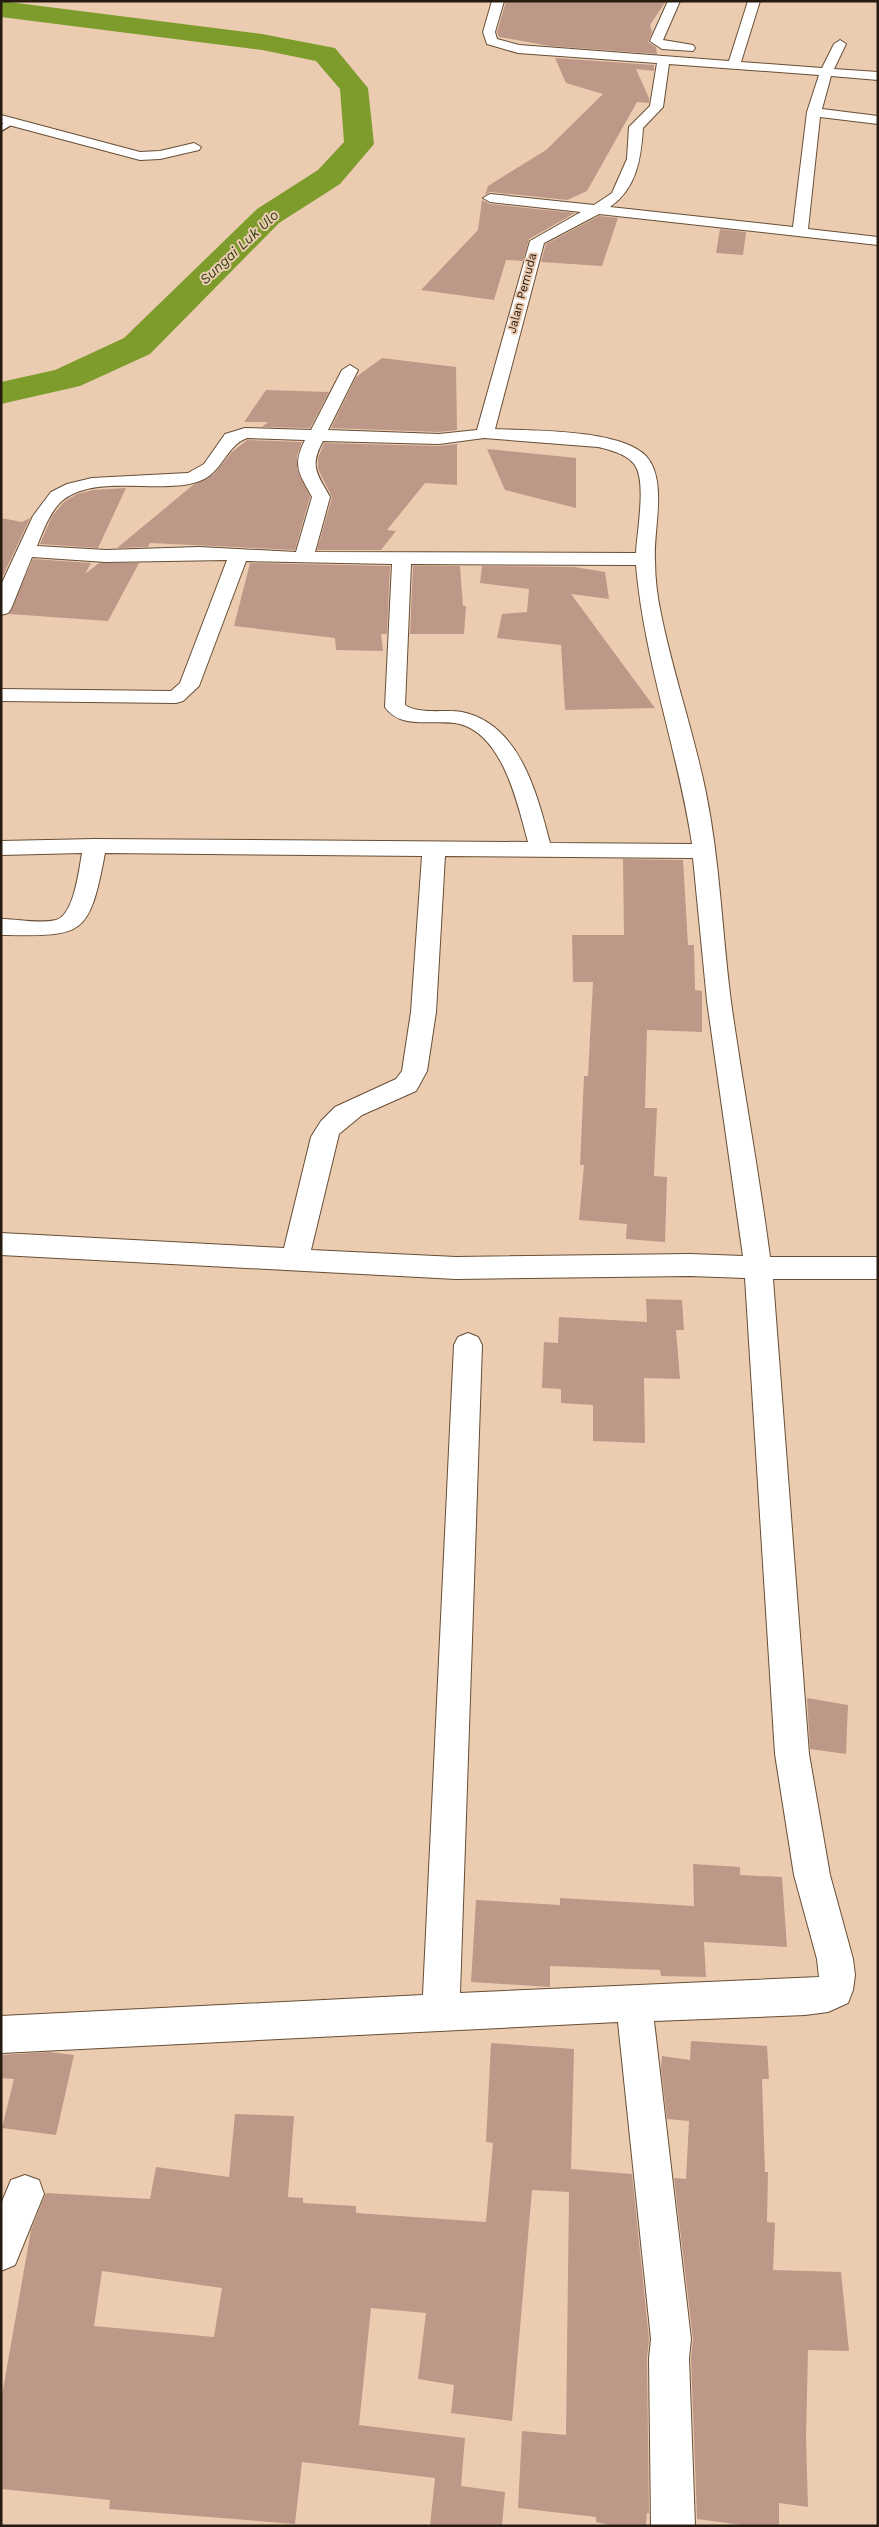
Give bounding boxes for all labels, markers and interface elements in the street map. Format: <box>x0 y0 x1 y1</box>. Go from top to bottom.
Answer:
water label: Sungai Luk Ulo <box>196 206 282 288</box>
street label: Jalan Pemuda <box>505 251 540 335</box>

